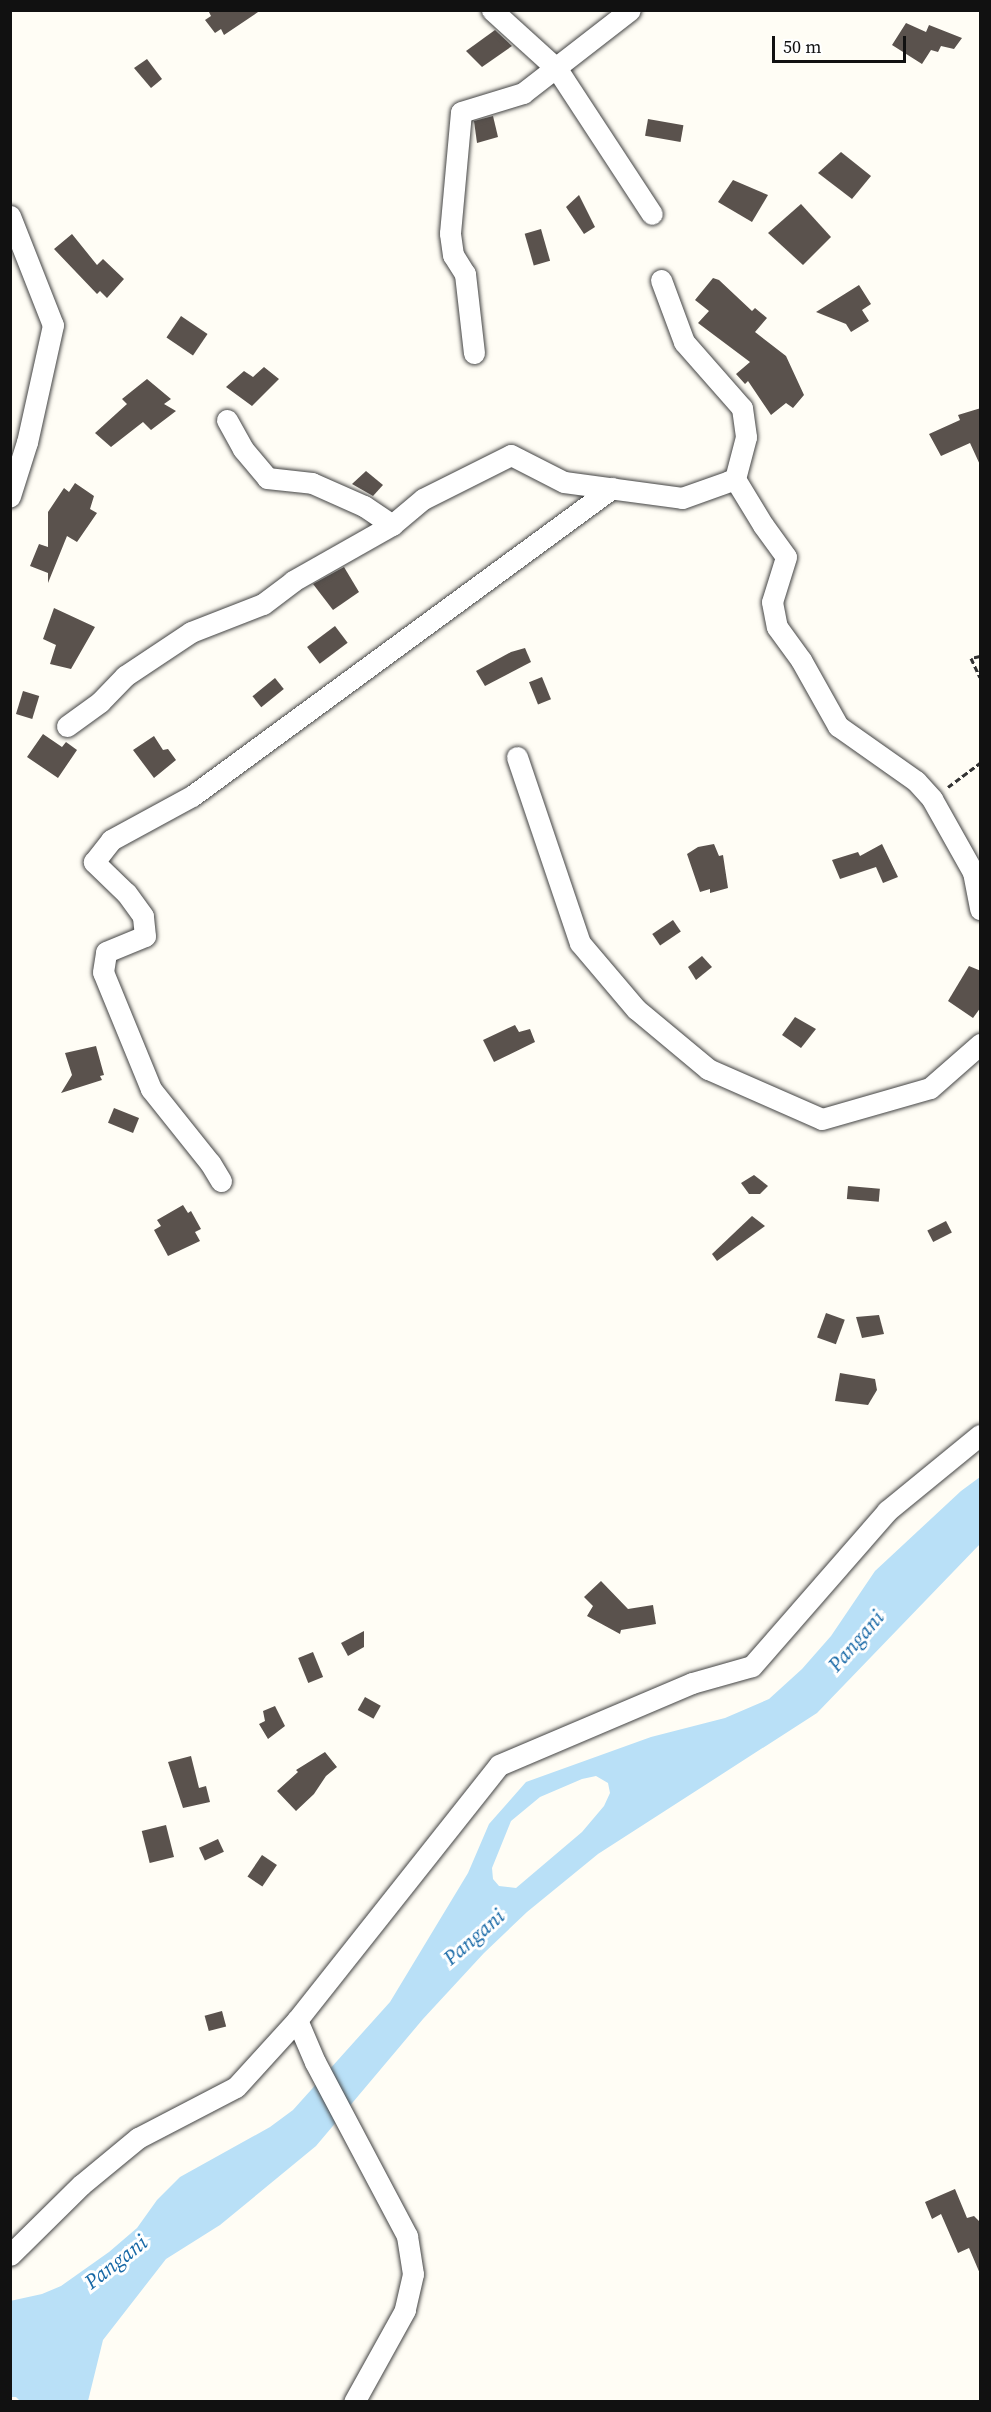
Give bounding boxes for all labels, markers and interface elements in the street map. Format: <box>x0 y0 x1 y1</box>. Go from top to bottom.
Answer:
scale bar <box>775 24 908 62</box>
text: 50 m <box>783 34 821 59</box>
water label: Pangani <box>822 1605 890 1677</box>
water label: Pangani <box>438 1903 510 1971</box>
water label: Pangani <box>79 2230 153 2294</box>

